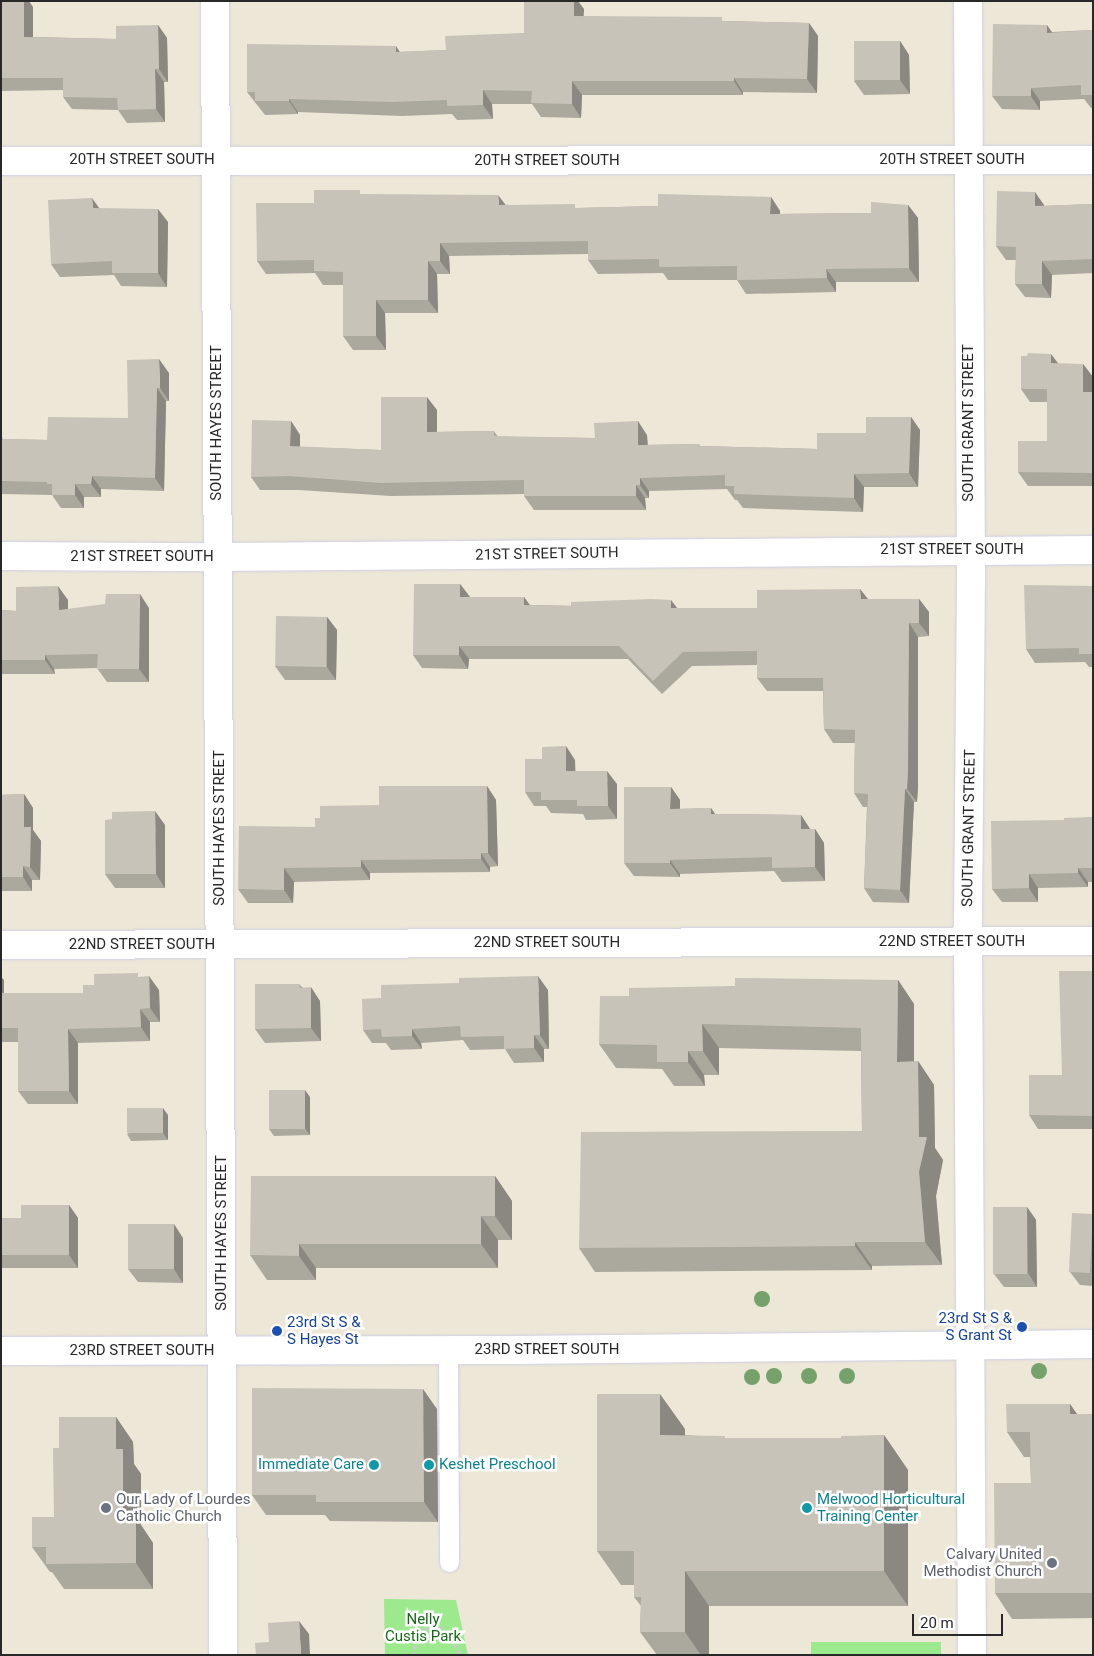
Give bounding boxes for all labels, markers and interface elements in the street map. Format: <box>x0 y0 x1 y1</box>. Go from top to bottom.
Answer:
street label: 20TH STREET SOUTH <box>69 151 215 169</box>
street label: 20TH STREET SOUTH <box>879 151 1025 169</box>
street label: 20TH STREET SOUTH <box>474 152 620 170</box>
street label: SOUTH GRANT STREET <box>960 344 978 502</box>
street label: SOUTH HAYES STREET <box>208 345 226 501</box>
street label: 21ST STREET SOUTH <box>880 541 1024 559</box>
street label: 21ST STREET SOUTH <box>475 544 619 564</box>
street label: 21ST STREET SOUTH <box>70 548 214 566</box>
street label: SOUTH GRANT STREET <box>959 749 979 907</box>
street label: SOUTH HAYES STREET <box>211 750 229 906</box>
street label: 22ND STREET SOUTH <box>879 933 1025 951</box>
street label: 22ND STREET SOUTH <box>474 934 620 952</box>
street label: 22ND STREET SOUTH <box>69 936 215 954</box>
street label: SOUTH HAYES STREET <box>213 1155 231 1311</box>
place label: 23rd St S & S Grant St <box>939 1309 1012 1344</box>
place label: 23rd St S & S Hayes St <box>287 1313 360 1348</box>
marker: 23rd St S & S Grant St <box>1016 1321 1028 1333</box>
marker: 23rd St S & S Hayes St <box>271 1325 283 1337</box>
street label: 23RD STREET SOUTH <box>474 1341 620 1359</box>
street label: 23RD STREET SOUTH <box>69 1342 215 1360</box>
place label: Immediate Care <box>258 1456 364 1474</box>
place label: Keshet Preschool <box>439 1456 556 1474</box>
marker: Immediate Care <box>368 1459 380 1471</box>
marker: Keshet Preschool <box>423 1459 435 1471</box>
place label: Our Lady of Lourdes Catholic Church <box>116 1490 250 1525</box>
place label: Melwood Horticultural Training Center <box>817 1490 965 1525</box>
marker: Our Lady of Lourdes Catholic Church <box>100 1502 112 1514</box>
marker: Melwood Horticultural Training Center <box>801 1502 813 1514</box>
place label: Calvary United Methodist Church <box>923 1545 1042 1580</box>
marker: Calvary United Methodist Church <box>1046 1557 1058 1569</box>
scale bar <box>914 1604 1005 1636</box>
park label: Nelly Custis Park <box>385 1610 461 1645</box>
text: 20 m <box>920 1614 954 1632</box>

